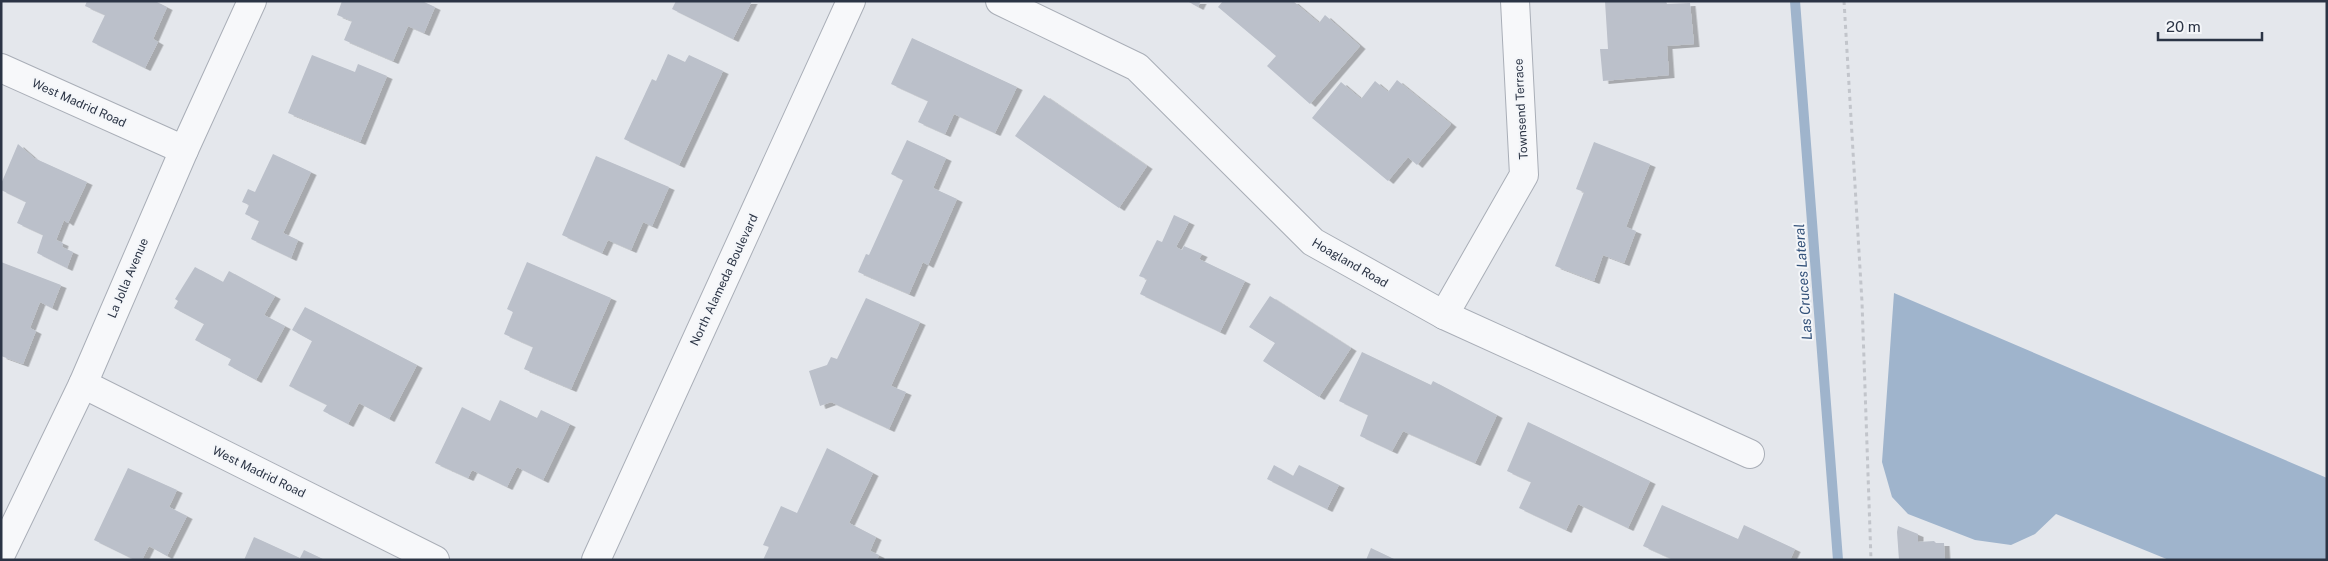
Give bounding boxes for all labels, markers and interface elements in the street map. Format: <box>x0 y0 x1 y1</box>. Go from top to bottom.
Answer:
scale bar <box>2158 10 2262 42</box>
text: 20 m <box>2166 18 2201 35</box>
street label: Townsend Terrace <box>1511 58 1531 160</box>
street label: West Madrid Road <box>30 76 128 130</box>
street label: North Alameda Boulevard <box>687 212 761 348</box>
water label: Las Cruces Lateral <box>1791 223 1815 341</box>
street label: La Jolla Avenue <box>105 236 151 320</box>
street label: Hoagland Road <box>1309 236 1391 290</box>
street label: West Madrid Road <box>210 443 308 501</box>

